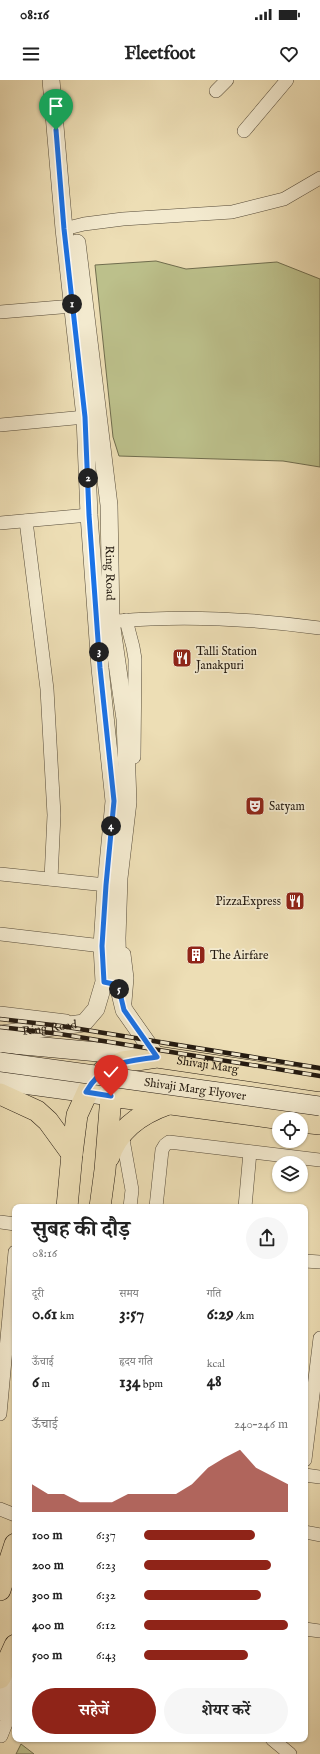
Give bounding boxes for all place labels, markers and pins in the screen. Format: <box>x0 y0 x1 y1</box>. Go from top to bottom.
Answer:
pin <box>39 89 73 130</box>
pin: 1 <box>62 294 82 314</box>
pin: 2 <box>78 468 98 488</box>
pin: 3 <box>89 642 109 662</box>
place label: Talli Station Janakpuri <box>194 644 258 674</box>
restaurant icon: Talli Station Janakpuri <box>171 647 193 669</box>
theatre icon: Satyam <box>244 795 266 817</box>
place label: Satyam <box>269 799 305 814</box>
pin: 4 <box>101 816 121 836</box>
restaurant icon: PizzaExpress <box>284 890 306 912</box>
place label: PizzaExpress <box>216 894 281 910</box>
building icon: The Airfare <box>185 944 207 966</box>
place label: The Airfare <box>210 948 269 963</box>
pin: 5 <box>109 979 129 999</box>
pin <box>94 1055 128 1096</box>

